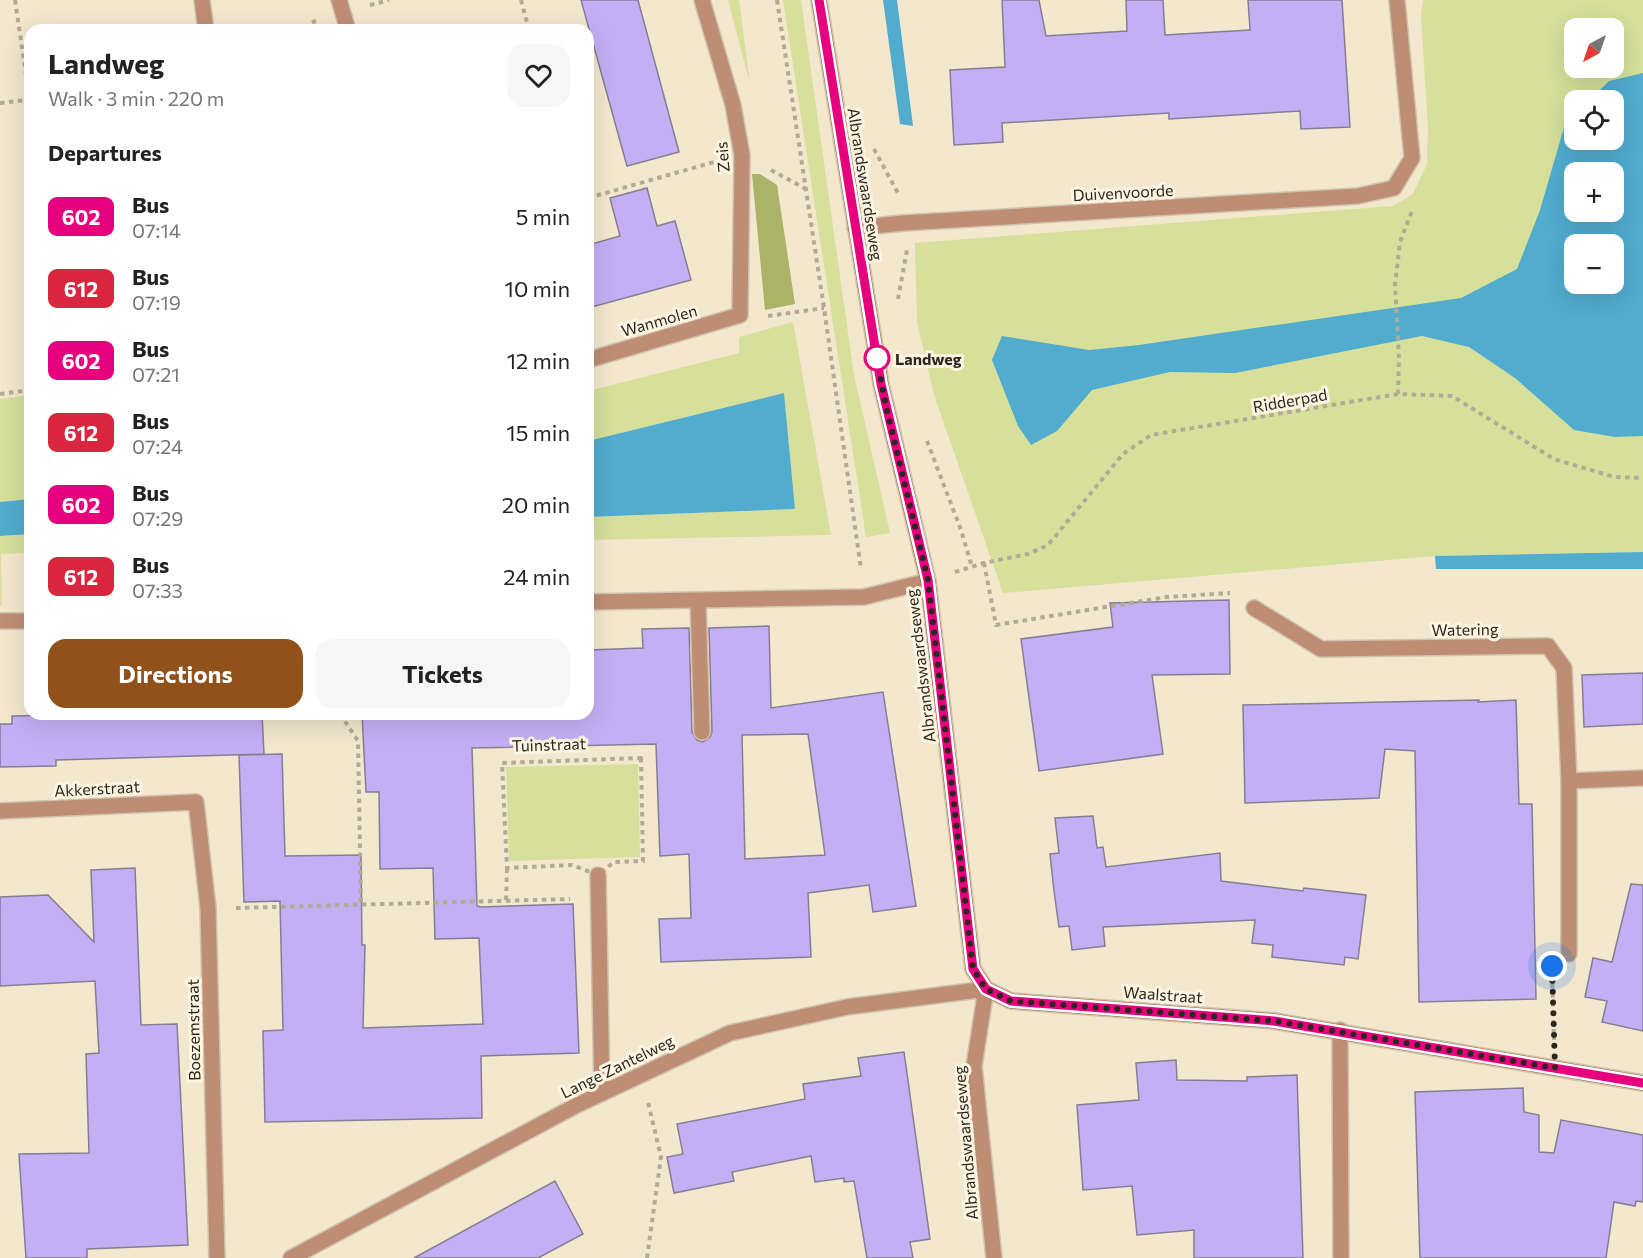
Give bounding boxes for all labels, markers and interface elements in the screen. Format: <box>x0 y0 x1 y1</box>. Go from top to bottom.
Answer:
north arrow <box>1564 18 1624 78</box>
map controls <box>1564 18 1624 294</box>
button: heart <box>507 44 570 107</box>
text: Landweg <box>48 46 164 80</box>
text: Walk · 3 min · 220 m <box>48 86 224 110</box>
button: locate <box>1564 90 1624 150</box>
street label: Albrandswaardseweg <box>845 106 888 262</box>
text: Departures <box>48 139 162 166</box>
street label: Zeis <box>711 141 733 173</box>
button: + <box>1564 162 1624 222</box>
street label: Duivenvoorde <box>1072 180 1174 204</box>
text: Bus <box>132 191 169 218</box>
text: 5 min <box>516 203 570 230</box>
text: 602 <box>62 204 100 229</box>
text: 07:14 <box>132 218 181 242</box>
button: − <box>1564 234 1624 294</box>
text: Bus <box>132 263 169 290</box>
text: 10 min <box>505 275 570 302</box>
text: 612 <box>64 276 98 301</box>
text: 07:19 <box>132 290 181 314</box>
street label: Wanmolen <box>619 300 699 340</box>
text: Bus <box>132 335 169 362</box>
marker: Landweg <box>864 345 890 371</box>
text: 12 min <box>507 347 570 374</box>
text: 602 <box>62 348 100 373</box>
place label: Landweg <box>895 349 962 368</box>
text: 07:21 <box>132 362 180 386</box>
street label: Ridderpad <box>1251 384 1329 416</box>
text: Bus <box>132 407 169 434</box>
text: 15 min <box>506 419 570 446</box>
text: 612 <box>64 420 98 445</box>
text: 07:24 <box>132 434 183 458</box>
text: Bus <box>132 479 169 506</box>
text: 20 min <box>502 491 570 518</box>
text: 602 <box>62 492 100 517</box>
text: 07:29 <box>132 506 183 530</box>
text: Bus <box>132 551 169 578</box>
text: 24 min <box>503 563 570 590</box>
text: 612 <box>64 564 98 589</box>
text: 07:33 <box>132 578 183 602</box>
street label: Albrandswaardseweg <box>901 588 939 744</box>
street label: Watering <box>1431 619 1499 639</box>
button: Directions <box>48 639 303 708</box>
button: Tickets <box>315 639 570 708</box>
street label: Tuinstraat <box>511 733 587 755</box>
street label: Akkerstraat <box>54 776 141 800</box>
your location <box>1537 951 1567 981</box>
street label: Boezemstraat <box>183 978 203 1081</box>
street label: Waalstraat <box>1123 982 1204 1006</box>
street label: Lange Zantelweg <box>557 1030 677 1102</box>
street label: Albrandswaardseweg <box>949 1065 981 1221</box>

